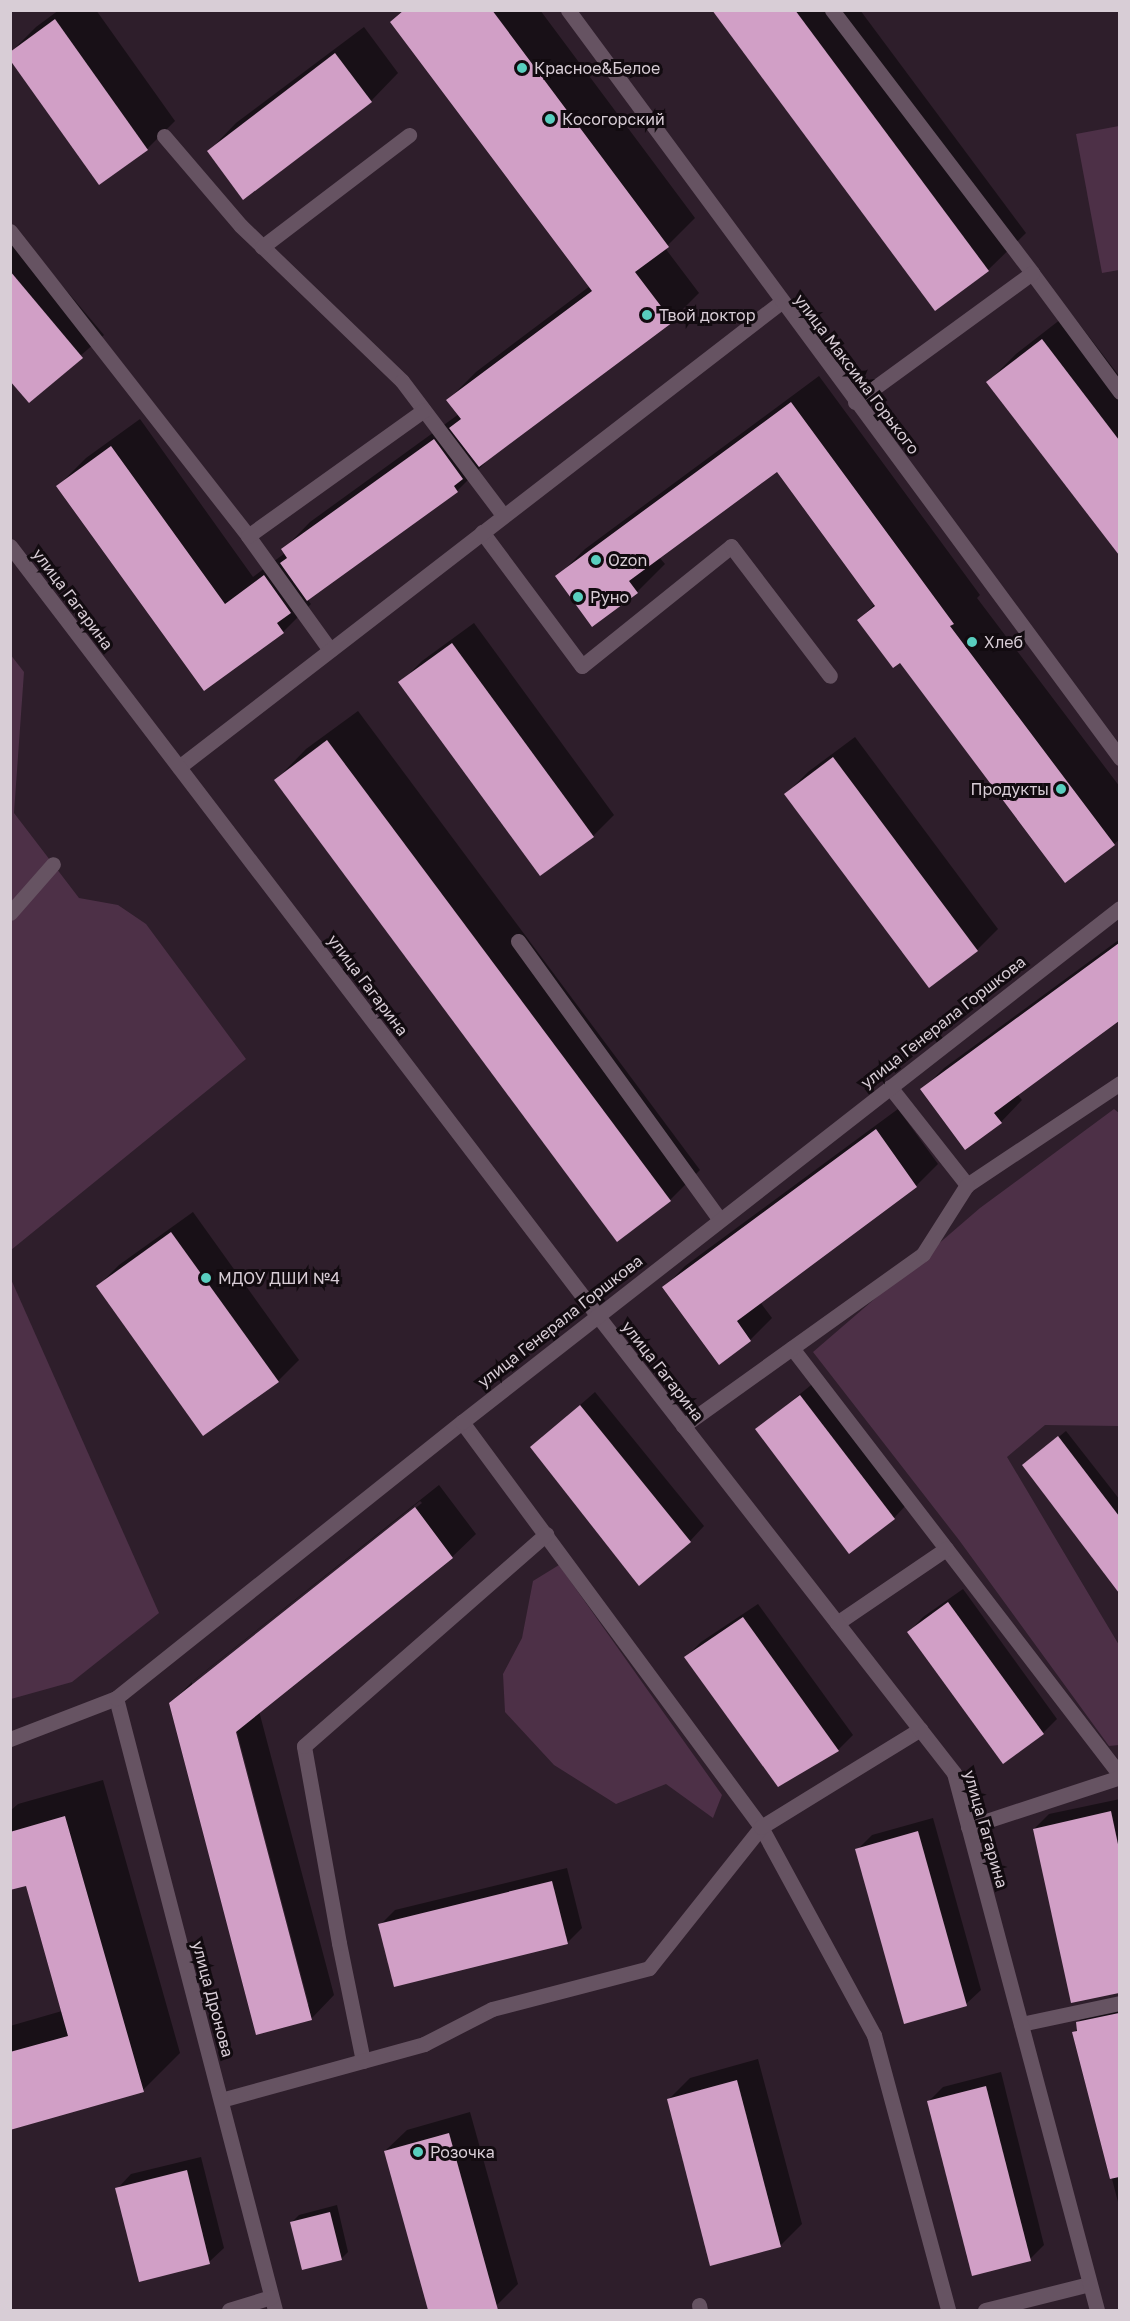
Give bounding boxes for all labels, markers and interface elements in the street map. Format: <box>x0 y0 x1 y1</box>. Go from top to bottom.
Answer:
place label: Красное&Белое <box>534 58 660 78</box>
marker: Красное&Белое <box>515 61 529 75</box>
place label: Косогорский <box>562 109 665 129</box>
marker: Косогорский <box>543 112 557 126</box>
street label: улица Максима Горького <box>790 290 924 458</box>
place label: Твой доктор <box>659 305 755 325</box>
marker: Твой доктор <box>640 308 654 322</box>
street label: улица Гагарина <box>29 545 117 653</box>
place label: Ozon <box>608 550 647 570</box>
marker: Ozon <box>589 553 603 567</box>
place label: Руно <box>590 587 629 607</box>
marker: Руно <box>571 590 585 604</box>
place label: Хлеб <box>984 632 1023 652</box>
marker: Хлеб <box>965 635 979 649</box>
place label: Продукты <box>971 779 1049 799</box>
marker: Продукты <box>1054 782 1068 796</box>
street label: улица Гагарина <box>324 931 412 1039</box>
street label: улица Генерала Горшкова <box>857 952 1029 1092</box>
street label: улица Генерала Горшкова <box>474 1251 646 1391</box>
place label: МДОУ ДШИ №4 <box>218 1268 340 1288</box>
marker: МДОУ ДШИ №4 <box>199 1271 213 1285</box>
street label: улица Гагарина <box>618 1317 708 1425</box>
street label: улица Гагарина <box>960 1768 1012 1890</box>
street label: улица Дронова <box>188 1939 238 2059</box>
place label: Розочка <box>430 2142 495 2162</box>
marker: Розочка <box>411 2145 425 2159</box>

